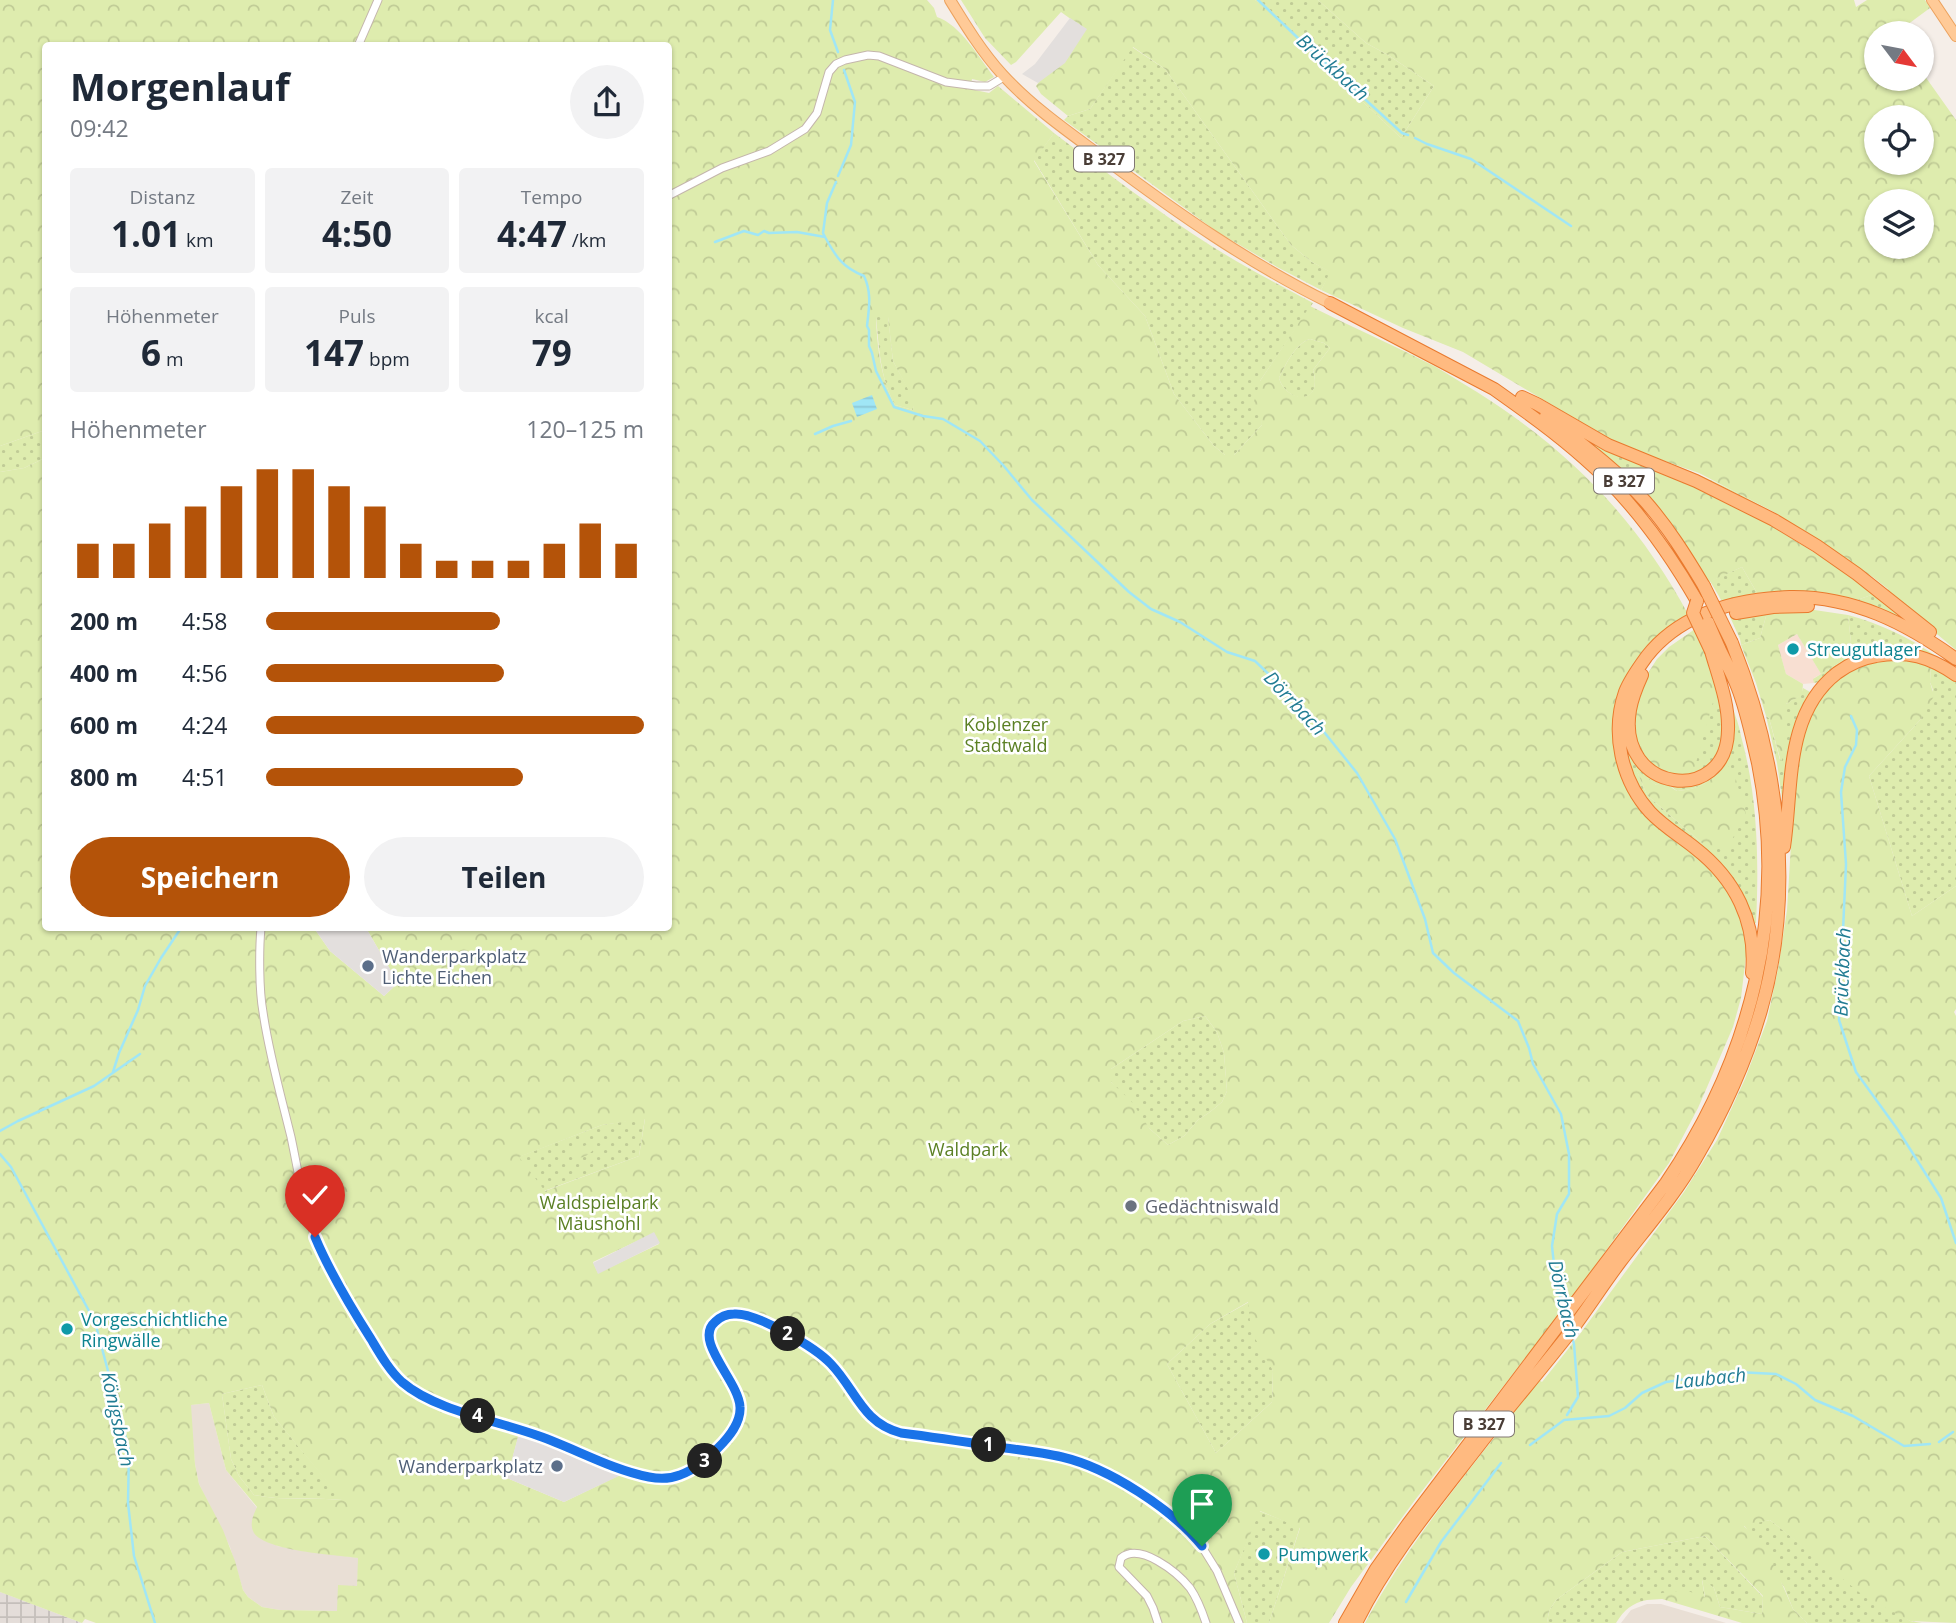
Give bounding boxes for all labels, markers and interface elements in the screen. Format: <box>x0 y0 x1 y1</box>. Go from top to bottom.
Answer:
north arrow <box>1864 21 1934 91</box>
map controls <box>1864 21 1934 259</box>
water label: Brückbach <box>1291 28 1375 106</box>
text: Morgenlauf <box>70 60 290 112</box>
button: share <box>570 65 644 139</box>
button: locate <box>1864 105 1934 175</box>
text: 09:42 <box>70 112 129 144</box>
road number: B 327 <box>1074 146 1134 172</box>
text: Distanz <box>130 184 195 210</box>
text: Zeit <box>340 184 374 210</box>
text: Tempo <box>521 184 583 210</box>
button: layers <box>1864 189 1934 259</box>
text: 1.01 <box>111 210 181 257</box>
text: 4:50 <box>322 210 392 257</box>
text: 4:47 <box>497 210 567 257</box>
text: km <box>181 227 214 253</box>
text: /km <box>567 227 606 253</box>
text: Höhenmeter <box>106 303 219 329</box>
text: Puls <box>339 303 375 329</box>
text: kcal <box>534 303 569 329</box>
text: 6 <box>141 329 161 376</box>
text: 147 <box>304 329 364 376</box>
text: 79 <box>532 329 572 376</box>
text: m <box>161 346 184 372</box>
text: bpm <box>364 346 410 372</box>
text: Höhenmeter <box>70 413 207 445</box>
text: 120–125 m <box>526 413 644 445</box>
road number: B 327 <box>1594 468 1654 494</box>
text: 200 m <box>70 605 138 637</box>
text: 4:58 <box>182 605 228 637</box>
place label: Streugutlager <box>1807 637 1921 661</box>
marker: Streugutlager <box>1785 641 1801 657</box>
text: 400 m <box>70 657 138 689</box>
text: 4:56 <box>182 657 228 689</box>
water label: Dörrbach <box>1258 665 1332 741</box>
text: 600 m <box>70 709 138 741</box>
text: 4:24 <box>182 709 228 741</box>
park label: Koblenzer Stadtwald <box>964 712 1049 757</box>
text: 800 m <box>70 761 138 793</box>
text: 4:51 <box>182 761 228 793</box>
button: Speichern <box>70 837 350 917</box>
button: Teilen <box>364 837 644 917</box>
water label: Brückbach <box>1827 927 1857 1017</box>
place label: Wanderparkplatz Lichte Eichen <box>382 944 526 989</box>
marker: Wanderparkplatz Lichte Eichen <box>360 958 376 974</box>
park label: Waldpark <box>928 1137 1009 1161</box>
pin <box>285 1165 345 1237</box>
icon: check <box>296 1176 334 1214</box>
park label: Waldspielpark Mäushohl <box>540 1190 659 1235</box>
place label: Gedächtniswald <box>1145 1194 1279 1218</box>
marker: Gedächtniswald <box>1123 1198 1139 1214</box>
water label: Dörrbach <box>1542 1257 1586 1341</box>
place label: Vorgeschichtliche Ringwälle <box>81 1307 228 1352</box>
pin: 2 <box>770 1316 806 1352</box>
text: 2 <box>782 1320 793 1346</box>
marker: Vorgeschichtliche Ringwälle <box>59 1321 75 1337</box>
water label: Laubach <box>1673 1361 1747 1395</box>
water label: Königsbach <box>95 1369 141 1469</box>
pin: 4 <box>461 1398 496 1434</box>
text: 4 <box>472 1402 483 1428</box>
road number: B 327 <box>1454 1412 1514 1436</box>
pin: 1 <box>972 1428 1006 1462</box>
text: 1 <box>983 1431 994 1457</box>
pin: 3 <box>688 1444 722 1478</box>
text: 3 <box>699 1447 710 1473</box>
place label: Wanderparkplatz <box>399 1454 543 1478</box>
marker: Wanderparkplatz <box>549 1458 565 1474</box>
pin <box>1172 1474 1232 1546</box>
icon: arrive <box>1183 1485 1221 1523</box>
place label: Pumpwerk <box>1278 1542 1369 1566</box>
marker: Pumpwerk <box>1256 1546 1272 1562</box>

